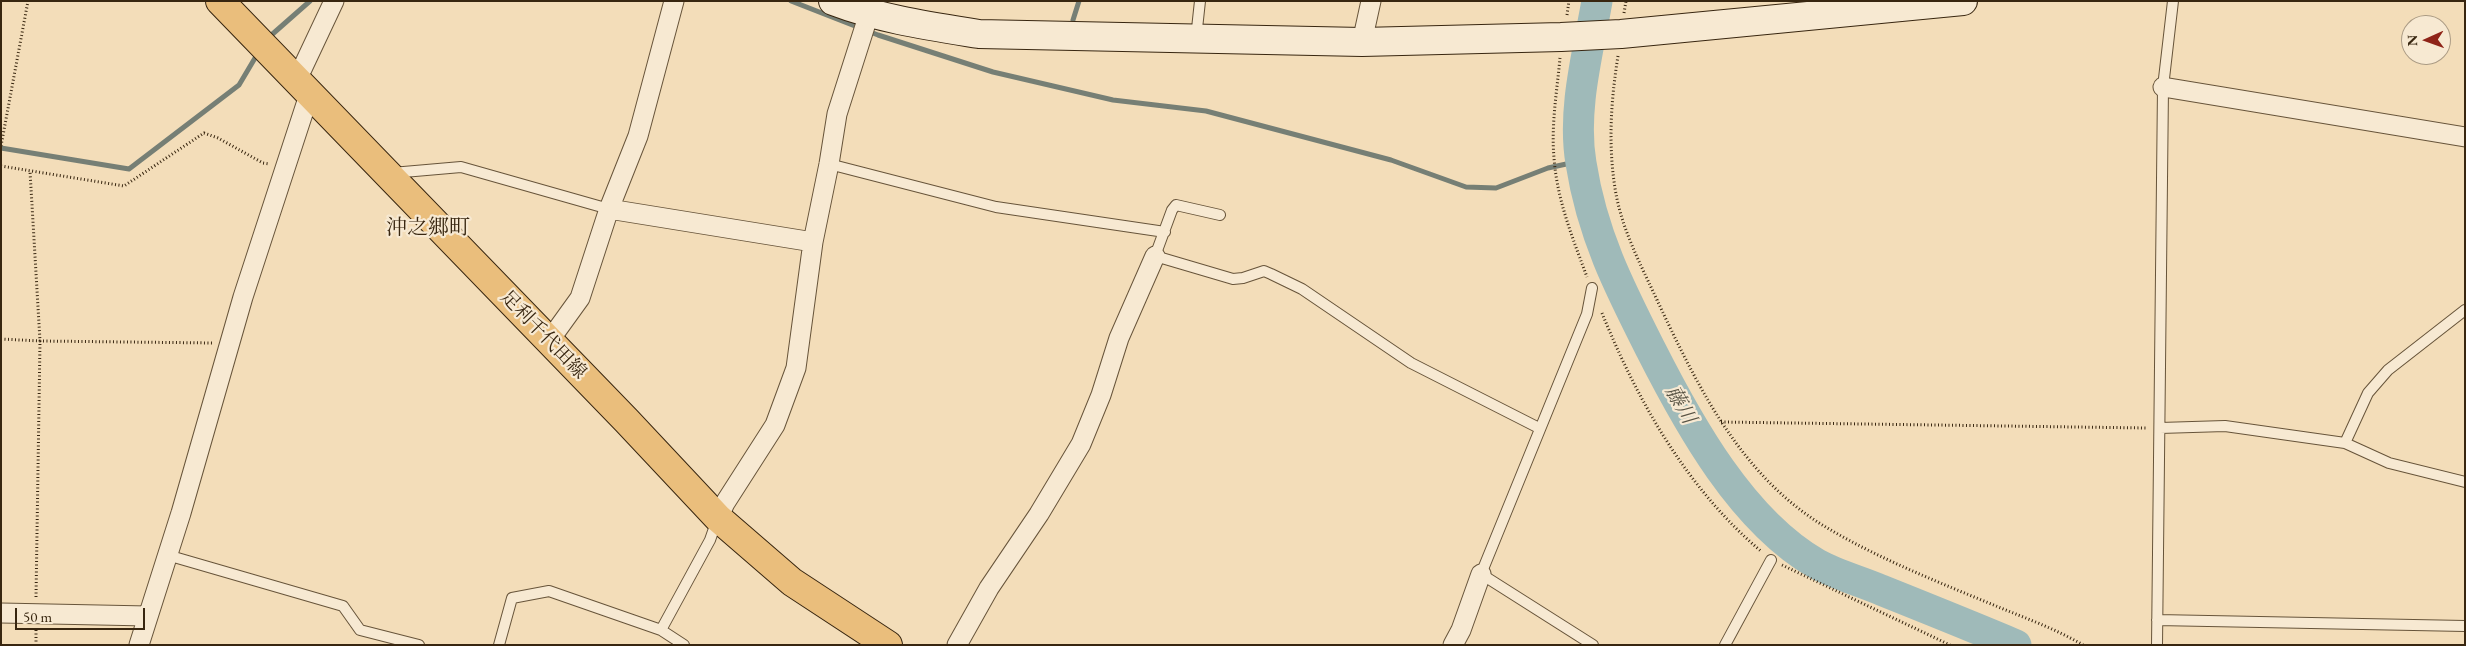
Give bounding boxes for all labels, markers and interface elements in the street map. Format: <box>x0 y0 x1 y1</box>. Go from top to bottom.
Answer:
north arrow <box>2401 15 2451 65</box>
text: N <box>2403 35 2421 46</box>
district label: 沖之郷町 <box>386 215 470 241</box>
street label: 足利千代田線 <box>495 286 591 384</box>
water label: 藤川 <box>1660 382 1700 428</box>
scale bar <box>18 598 148 630</box>
text: 50 m <box>23 607 52 626</box>

